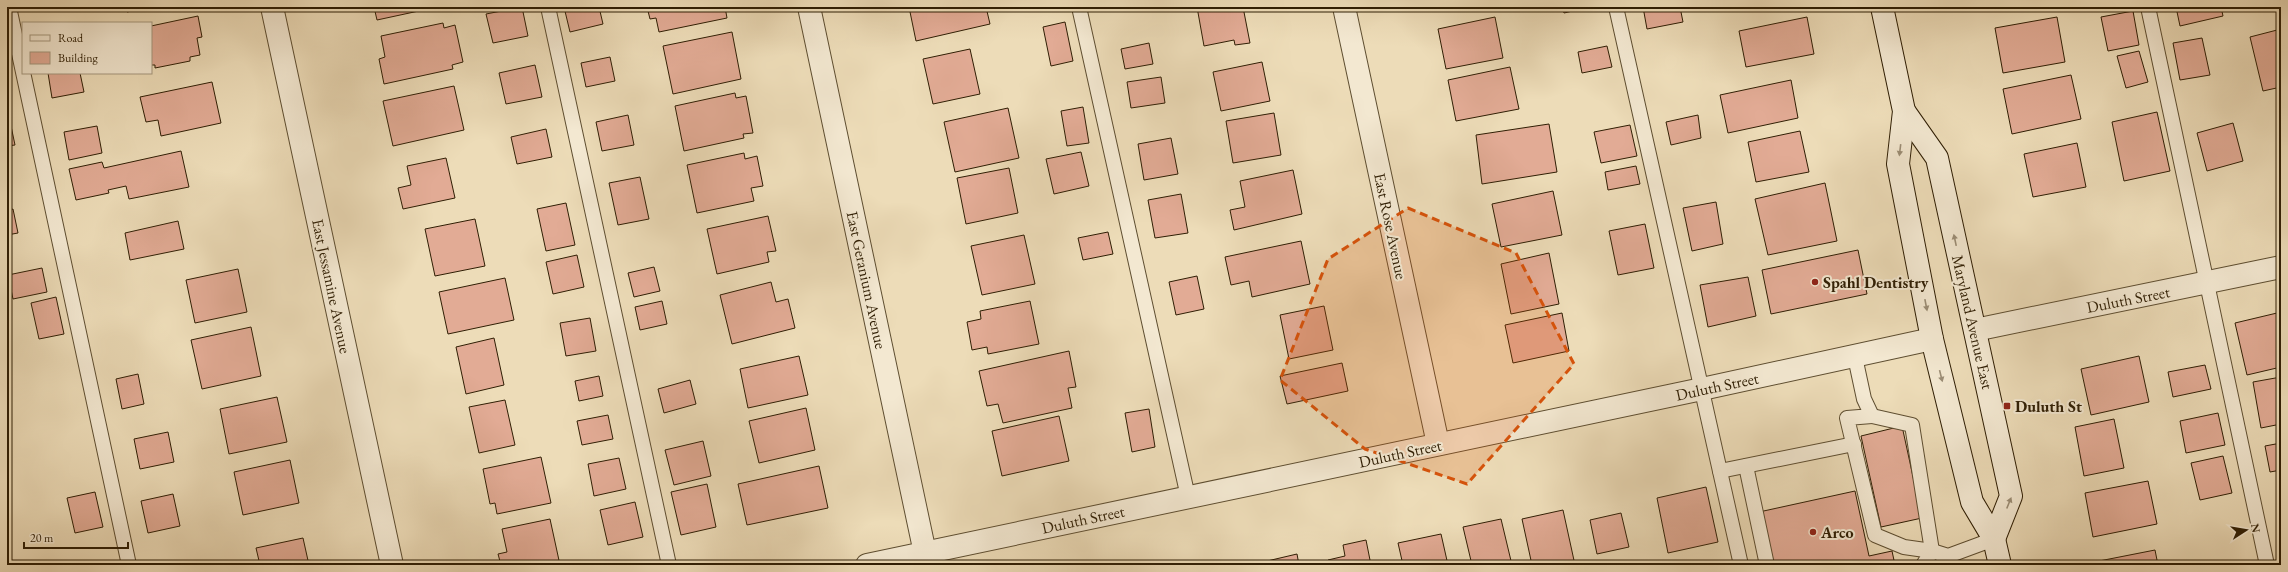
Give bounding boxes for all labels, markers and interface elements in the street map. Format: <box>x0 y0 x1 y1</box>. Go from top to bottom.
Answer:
legend <box>22 22 152 74</box>
text: Road <box>58 30 84 46</box>
text: Building <box>58 50 99 66</box>
one-way arrow <box>1896 144 1903 156</box>
street label: East Rose Avenue <box>1369 171 1412 281</box>
street label: East Geranium Avenue <box>842 209 891 351</box>
street label: East Jessamine Avenue <box>307 217 356 355</box>
one-way arrow <box>1951 233 1957 246</box>
street label: Maryland Avenue East <box>1947 253 1998 391</box>
place label: Spahl Dentistry <box>1823 272 1929 293</box>
marker: Spahl Dentistry <box>1810 277 1820 287</box>
street label: Duluth Street <box>2085 281 2172 318</box>
one-way arrow <box>1924 299 1930 311</box>
street label: Duluth Street <box>1674 367 1761 406</box>
one-way arrow <box>1939 370 1945 383</box>
place label: Duluth St <box>2015 396 2082 417</box>
marker: Duluth St <box>2002 401 2012 411</box>
street label: Duluth Street <box>1357 434 1444 473</box>
one-way arrow <box>2006 496 2012 508</box>
street label: Duluth Street <box>1040 500 1127 539</box>
north arrow <box>2226 510 2266 550</box>
place label: Arco <box>1820 522 1854 543</box>
text: N <box>2248 522 2264 534</box>
scale bar <box>24 524 128 550</box>
marker: Arco <box>1808 527 1818 537</box>
text: 20 m <box>30 530 54 546</box>

